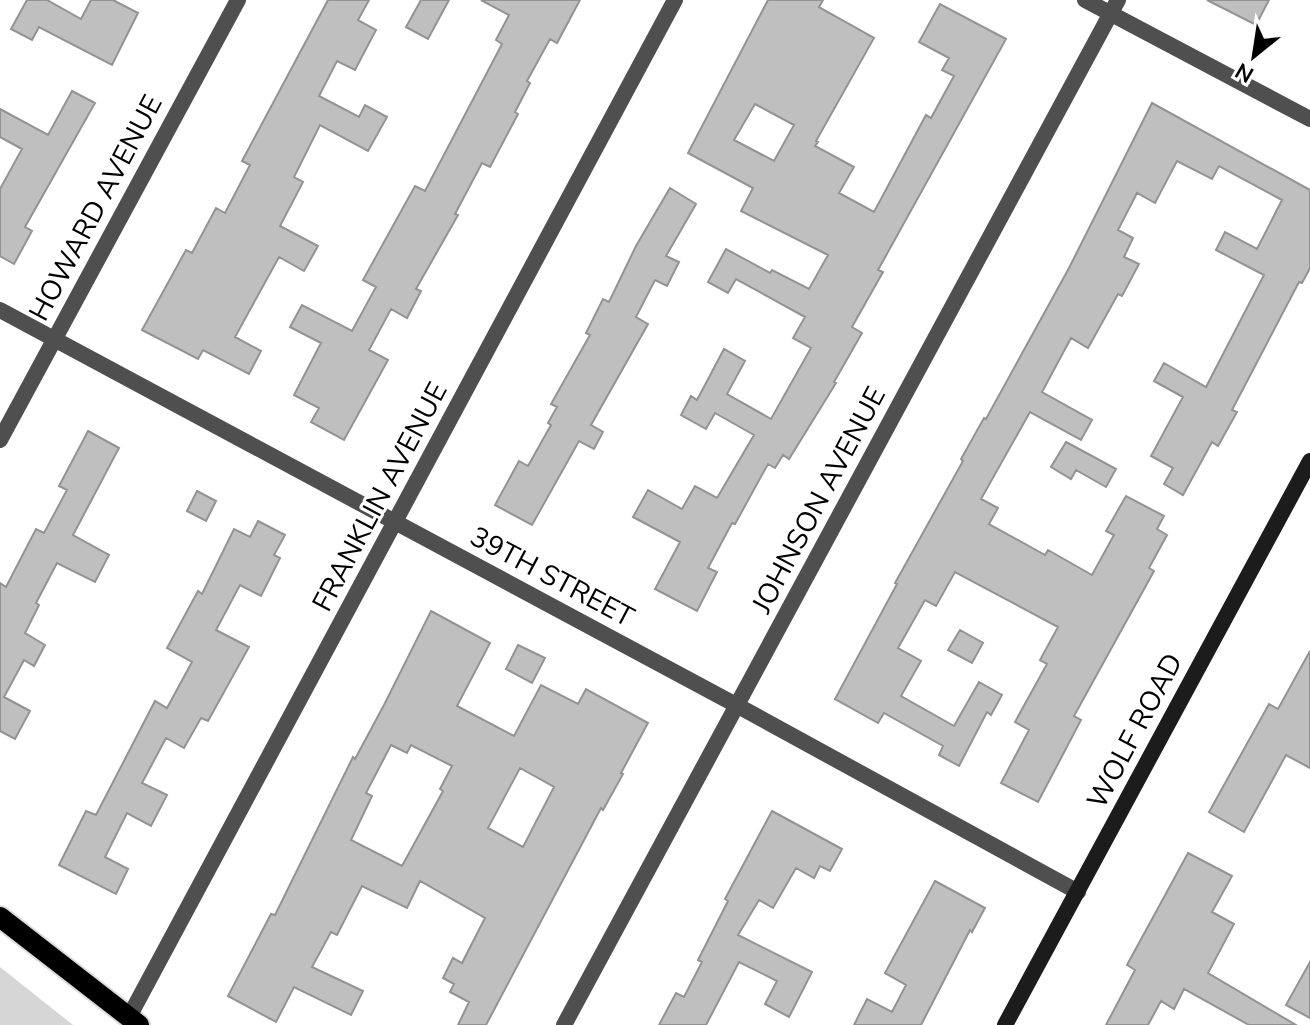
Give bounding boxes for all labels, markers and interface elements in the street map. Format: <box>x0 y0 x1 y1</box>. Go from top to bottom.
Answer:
north arrow <box>1214 16 1294 96</box>
text: N <box>1230 55 1259 90</box>
street label: HOWARD AVENUE <box>20 88 172 328</box>
street label: FRANKLIN AVENUE <box>303 376 457 618</box>
street label: JOHNSON AVENUE <box>743 380 895 621</box>
street label: 39TH STREET <box>463 518 641 636</box>
street label: WOLF ROAD <box>1078 647 1192 815</box>

